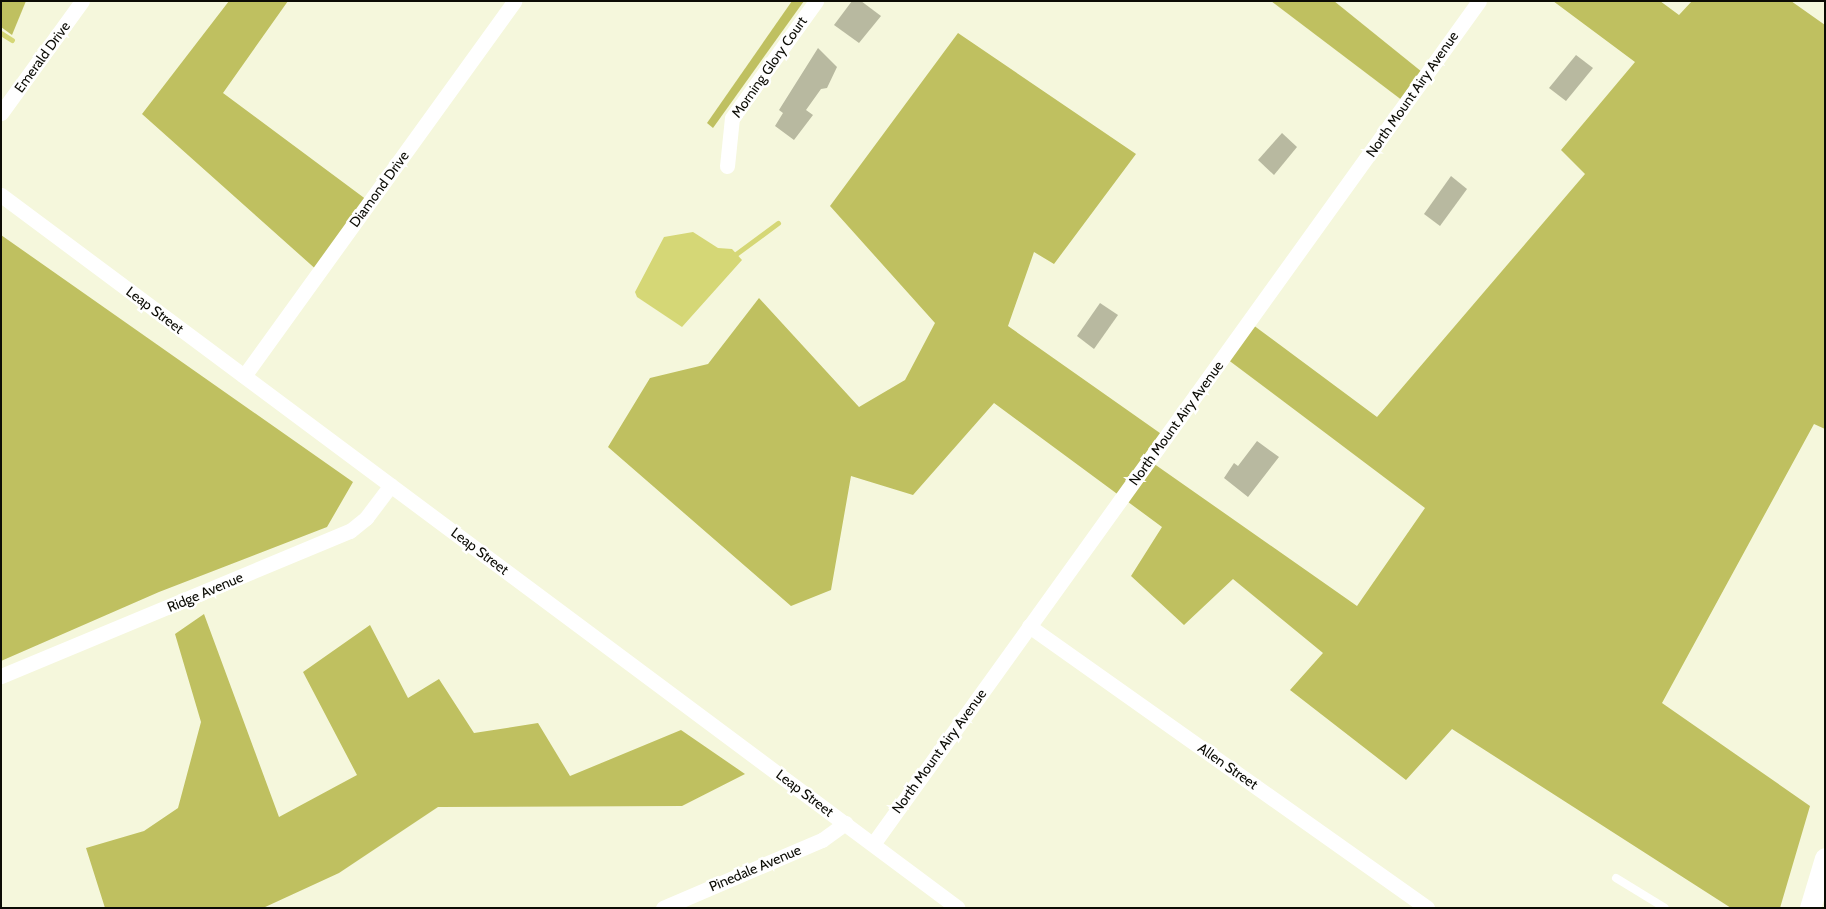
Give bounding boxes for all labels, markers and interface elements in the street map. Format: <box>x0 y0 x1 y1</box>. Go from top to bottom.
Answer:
street label: Morning Glory Court <box>728 13 810 121</box>
street label: Emerald Drive <box>11 18 73 96</box>
street label: North Mount Airy Avenue <box>1362 28 1462 160</box>
street label: Diamond Drive <box>346 148 412 230</box>
street label: Leap Street <box>123 283 187 337</box>
street label: North Mount Airy Avenue <box>1125 358 1227 488</box>
street label: Leap Street <box>448 524 512 578</box>
street label: Ridge Avenue <box>165 568 245 616</box>
street label: North Mount Airy Avenue <box>888 686 990 816</box>
street label: Allen Street <box>1195 739 1261 793</box>
street label: Leap Street <box>773 766 837 820</box>
street label: Pinedale Avenue <box>706 841 804 895</box>

